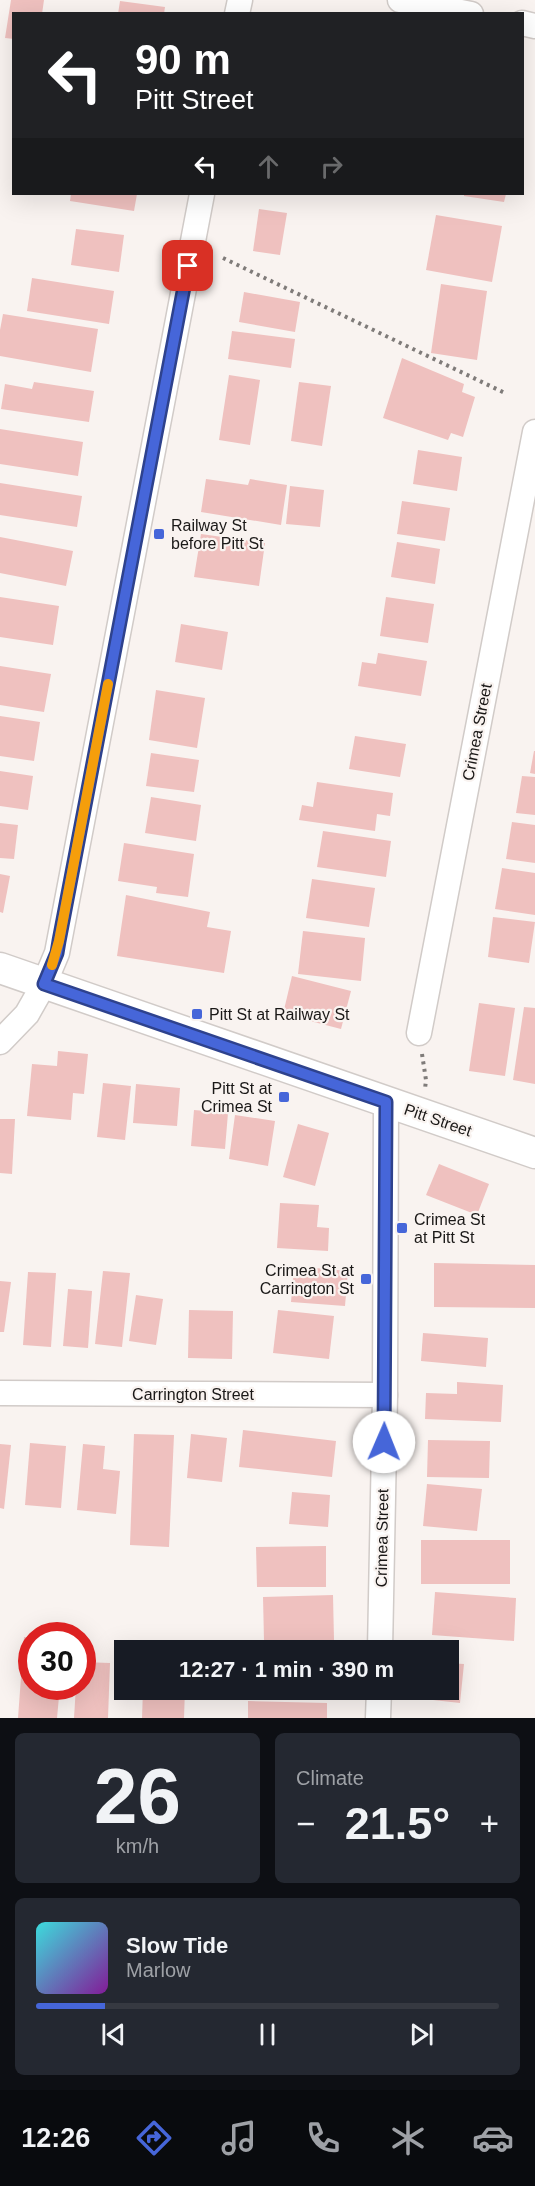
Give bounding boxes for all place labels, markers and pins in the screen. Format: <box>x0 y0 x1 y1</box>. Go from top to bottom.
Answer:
pin <box>162 240 213 291</box>
place label: Railway St before Pitt St <box>171 517 264 552</box>
marker: Railway St before Pitt St <box>152 527 166 541</box>
place label: Pitt St at Railway St <box>209 1006 350 1023</box>
marker: Pitt St at Railway St <box>190 1007 204 1021</box>
place label: Pitt St at Crimea St <box>201 1080 273 1115</box>
marker: Pitt St at Crimea St <box>277 1090 291 1104</box>
place label: Crimea St at Pitt St <box>414 1211 486 1246</box>
marker: Crimea St at Pitt St <box>395 1221 409 1235</box>
place label: Crimea St at Carrington St <box>260 1262 355 1297</box>
marker: Crimea St at Carrington St <box>359 1272 373 1286</box>

